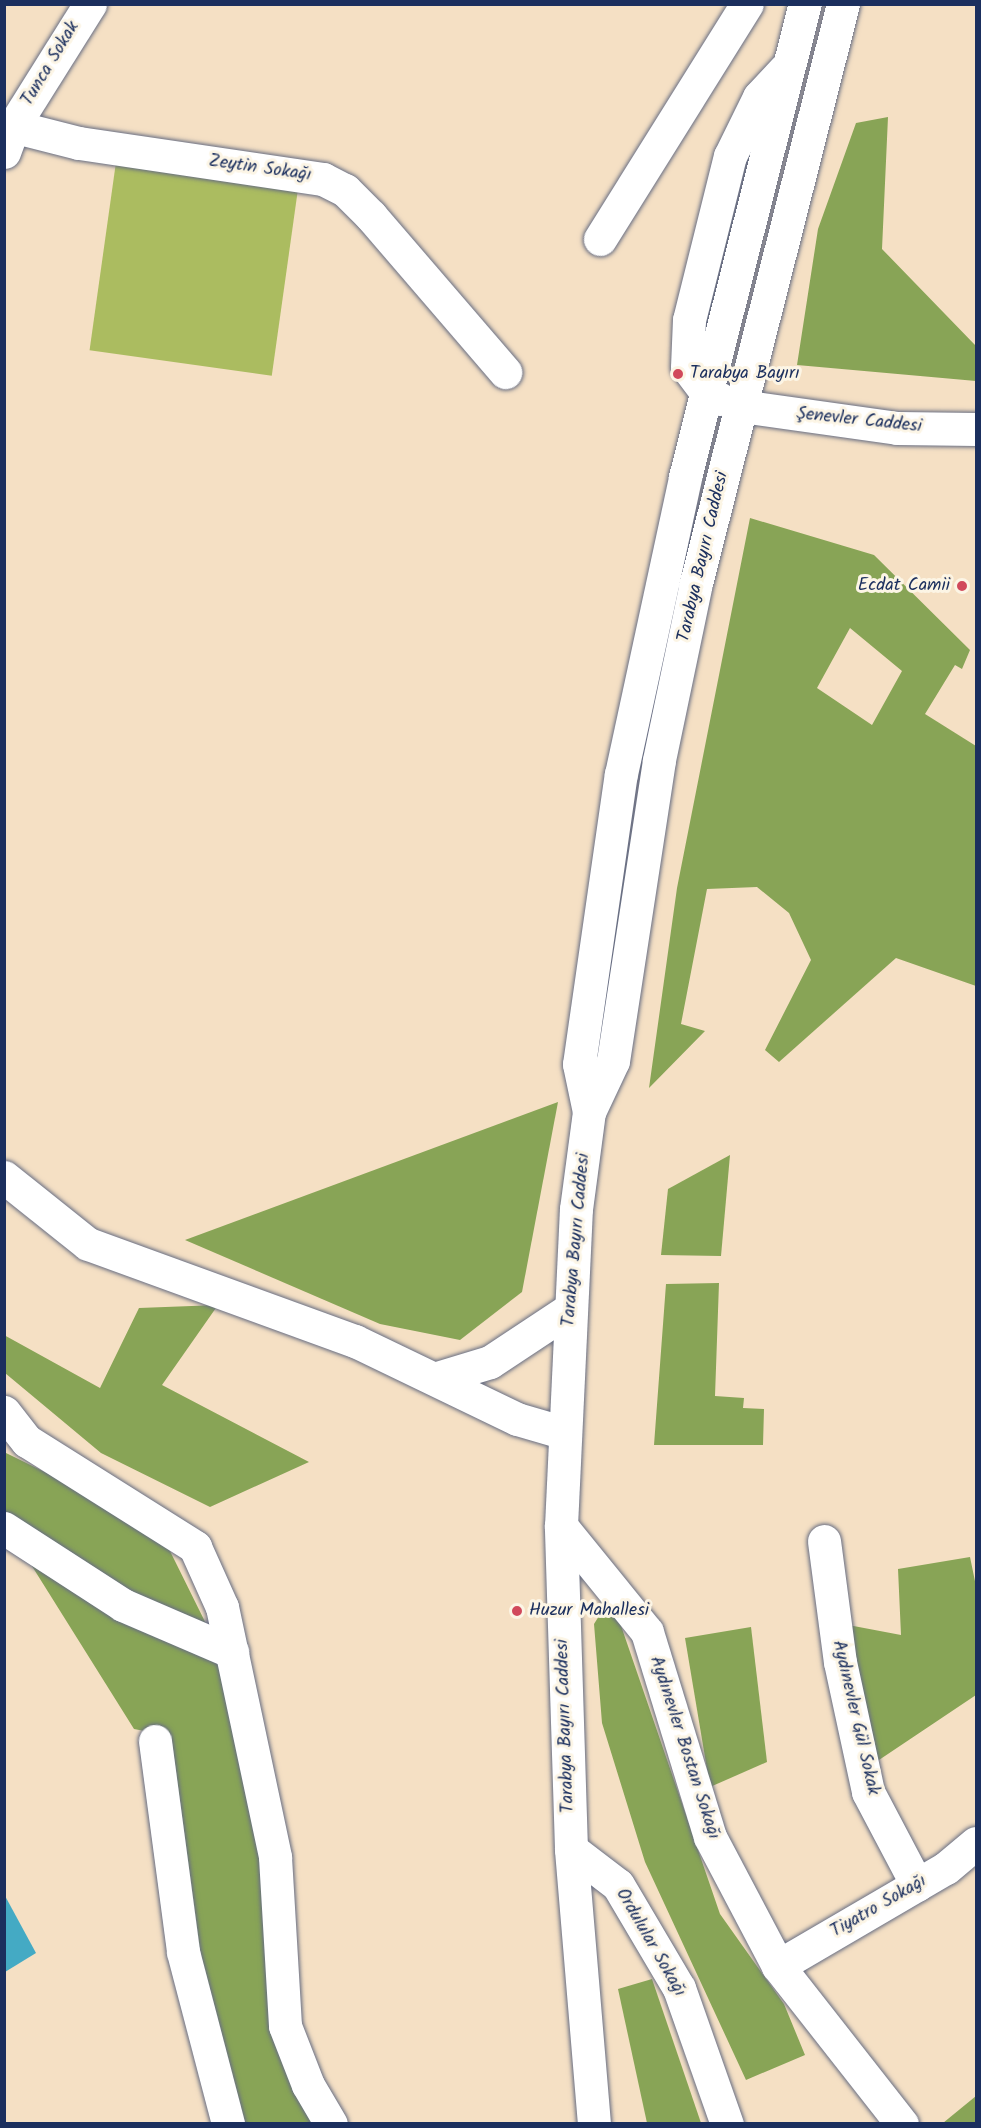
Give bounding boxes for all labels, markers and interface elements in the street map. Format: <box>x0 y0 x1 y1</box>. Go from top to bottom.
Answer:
street label: Tunca Sokak <box>17 18 85 110</box>
street label: Zeytin Sokağı <box>207 151 313 187</box>
place label: Tarabya Bayırı <box>690 363 800 385</box>
marker: Tarabya Bayırı <box>671 367 685 381</box>
street label: Şenevler Caddesi <box>795 404 923 438</box>
street label: Tarabya Bayırı Caddesi <box>674 470 734 644</box>
place label: Ecdat Camii <box>858 575 950 597</box>
marker: Ecdat Camii <box>955 579 969 593</box>
street label: Tarabya Bayırı Caddesi <box>559 1152 595 1328</box>
place label: Huzur Mahallesi <box>529 1600 649 1622</box>
marker: Huzur Mahallesi <box>510 1604 524 1618</box>
street label: Aydınevler Gül Sokak <box>827 1638 883 1798</box>
street label: Tarabya Bayırı Caddesi <box>552 1639 580 1813</box>
street label: Aydınevler Bostan Sokağı <box>644 1654 724 1842</box>
street label: Tiyatro Sokağı <box>827 1871 931 1943</box>
street label: Ordulular Sokağı <box>610 1885 690 2001</box>

